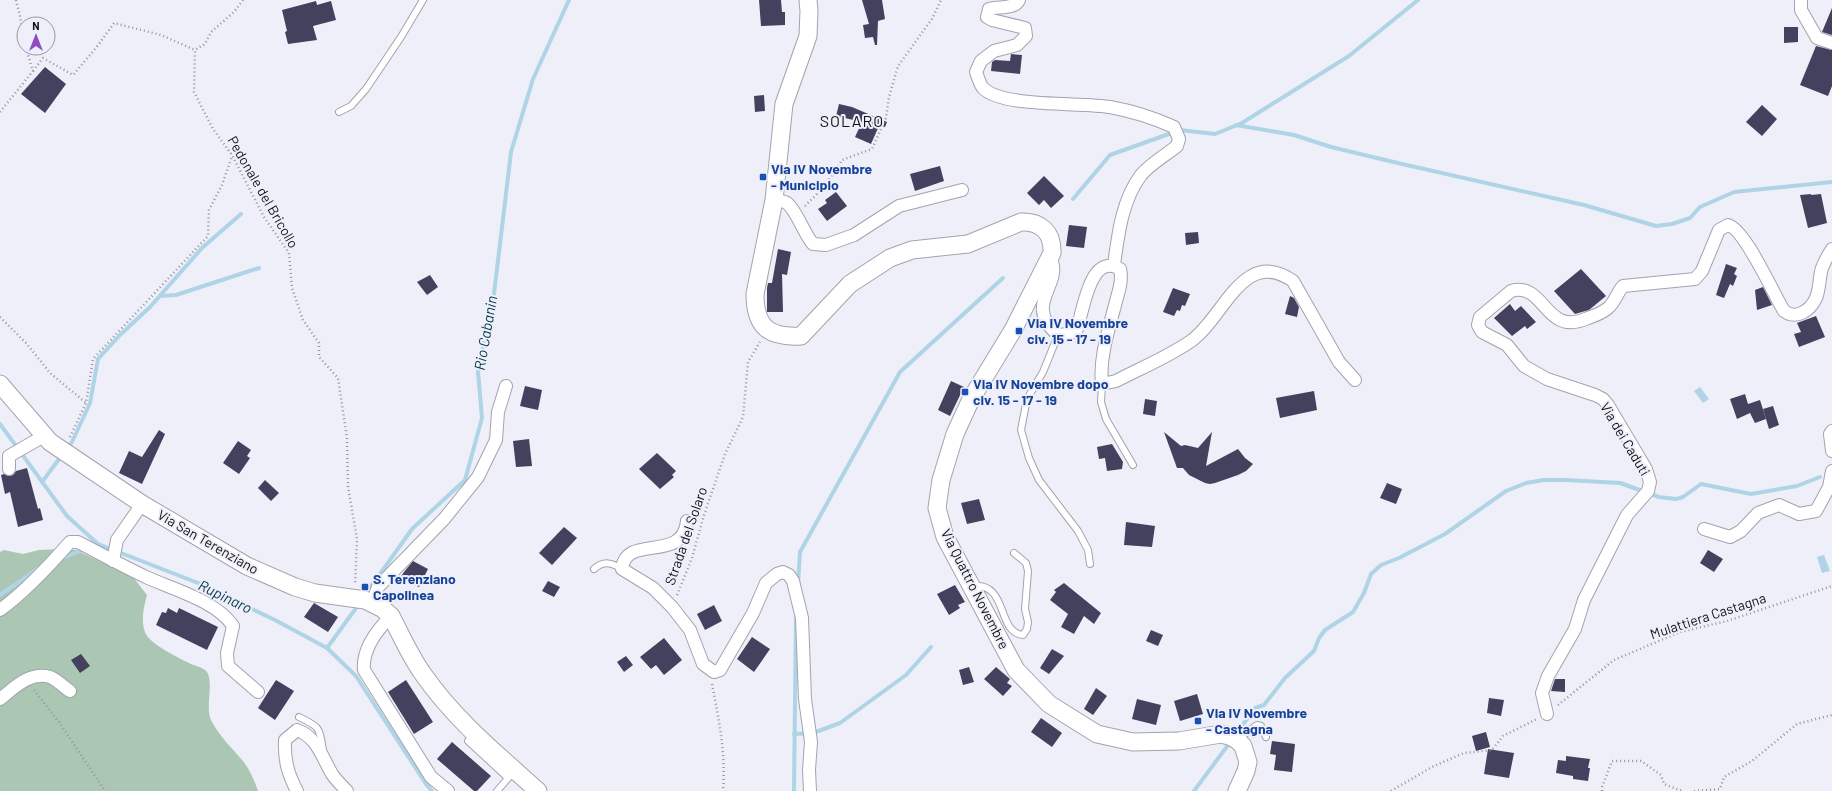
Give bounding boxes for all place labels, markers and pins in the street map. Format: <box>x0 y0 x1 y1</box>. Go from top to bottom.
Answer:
place label: Via IV Novembre - Municipio <box>771 160 873 193</box>
marker: Via IV Novembre - Municipio <box>758 172 768 182</box>
place label: Via IV Novembre civ. 15 - 17 - 19 <box>1027 314 1129 347</box>
marker: Via IV Novembre civ. 15 - 17 - 19 <box>1014 326 1024 336</box>
place label: Via IV Novembre dopo civ. 15 - 17 - 19 <box>973 375 1109 408</box>
marker: Via IV Novembre dopo civ. 15 - 17 - 19 <box>960 387 970 397</box>
place label: S. Terenziano Capolinea <box>373 570 456 603</box>
marker: S. Terenziano Capolinea <box>360 582 370 592</box>
place label: Via IV Novembre - Castagna <box>1206 704 1308 737</box>
marker: Via IV Novembre - Castagna <box>1193 716 1203 726</box>

